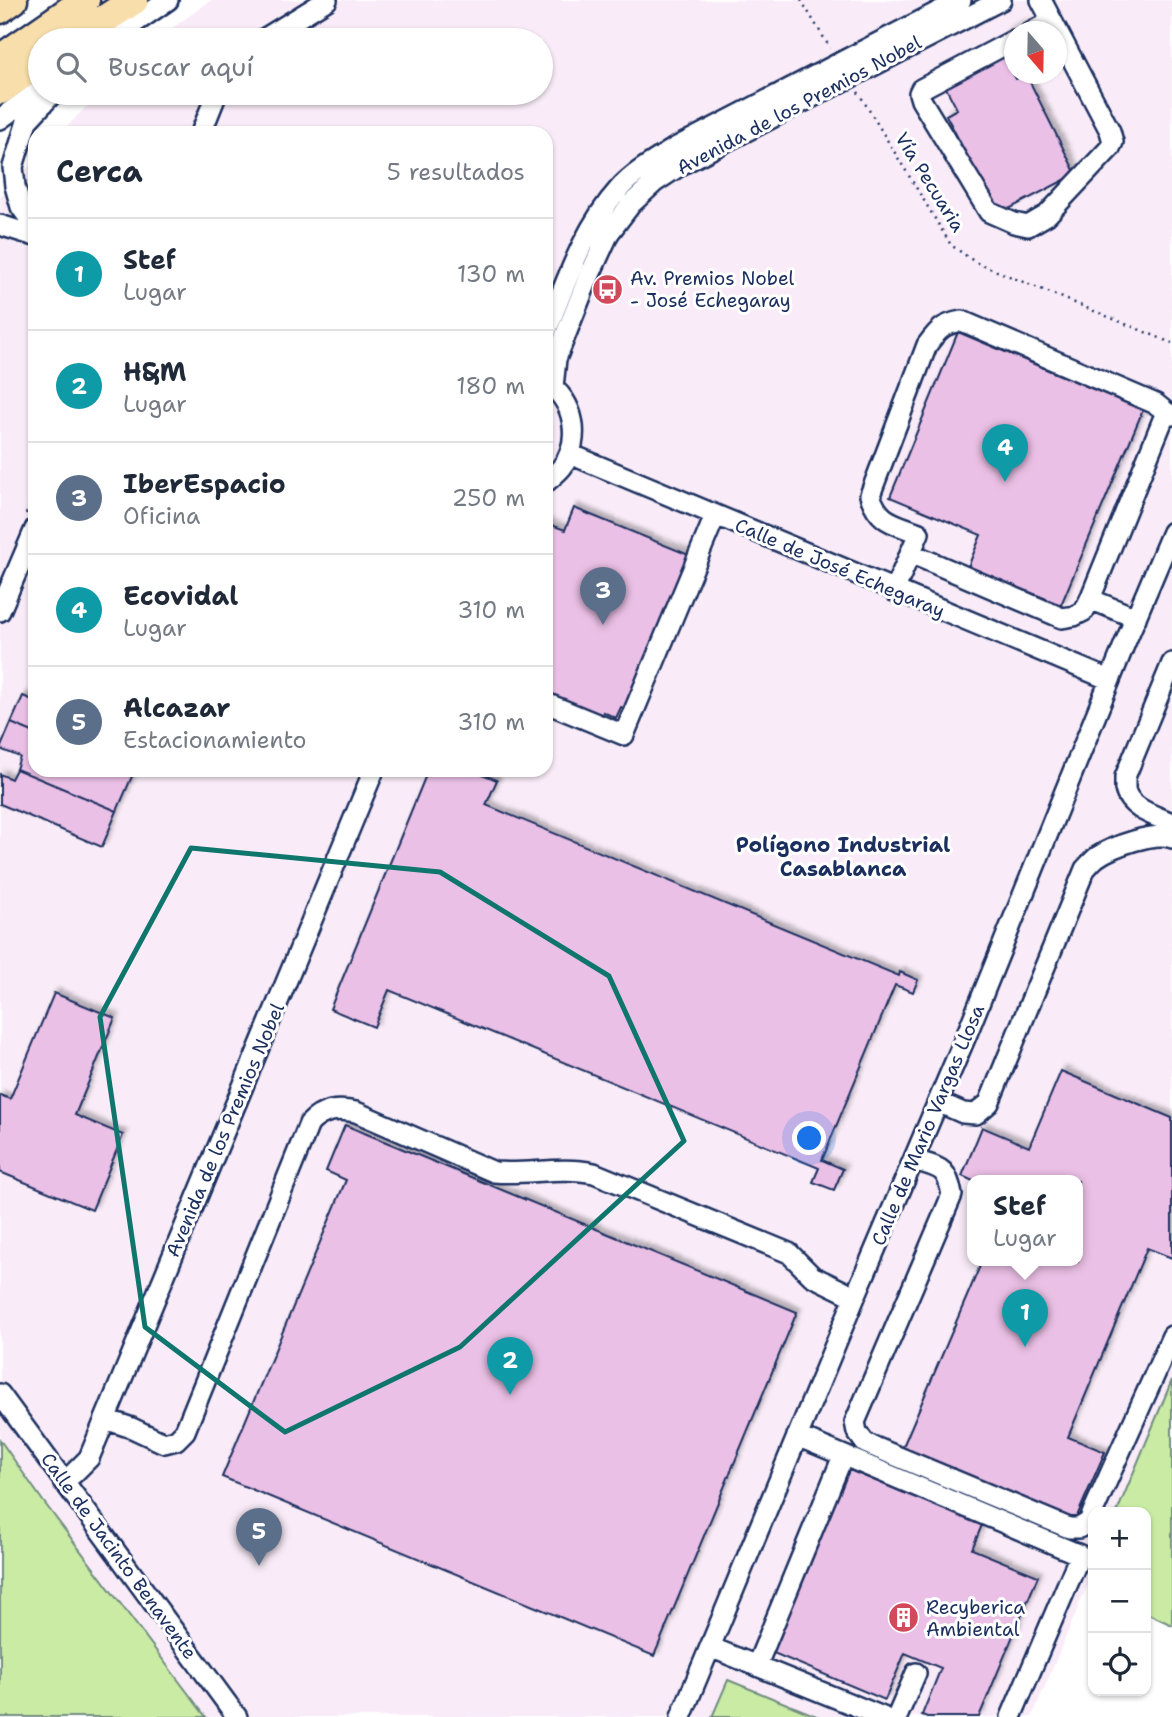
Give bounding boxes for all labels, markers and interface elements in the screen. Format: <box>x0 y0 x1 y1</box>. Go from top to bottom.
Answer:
north arrow <box>1004 21 1067 84</box>
search box <box>28 28 553 105</box>
street label: Avenida de los Premios Nobel <box>672 30 926 180</box>
icon: search <box>52 48 90 86</box>
text: Buscar aquí <box>108 49 254 84</box>
street label: Vía Pecuaria <box>889 127 971 237</box>
text: Cerca <box>56 151 143 192</box>
text: 5 resultados <box>387 157 525 187</box>
text: Stef <box>123 242 176 277</box>
text: 1 <box>74 259 84 289</box>
text: 130 m <box>457 259 525 289</box>
place label: Av. Premios Nobel - José Echegaray <box>630 266 795 313</box>
bus stop icon: Av. Premios Nobel - José Echegaray <box>590 272 624 306</box>
text: Lugar <box>123 277 187 307</box>
text: H&M <box>123 354 186 389</box>
text: 2 <box>71 371 87 401</box>
text: 180 m <box>456 371 525 401</box>
text: Lugar <box>123 389 187 419</box>
pin: 4 <box>982 424 1028 482</box>
text: IberEspacio <box>123 466 286 501</box>
text: 3 <box>71 483 87 513</box>
text: 250 m <box>452 483 525 513</box>
text: Oficina <box>123 501 200 531</box>
street label: Calle de José Echegaray <box>731 512 949 624</box>
pin: 3 <box>580 567 626 625</box>
text: Ecovidal <box>123 578 238 613</box>
text: 4 <box>71 595 87 625</box>
text: 310 m <box>457 595 525 625</box>
text: Lugar <box>123 613 187 643</box>
text: Alcazar <box>123 690 231 725</box>
text: 5 <box>72 707 86 737</box>
text: 310 m <box>457 707 525 737</box>
text: Estacionamiento <box>123 725 307 755</box>
district label: Polígono Industrial Casablanca <box>736 831 950 883</box>
street label: Avenida de los Premios Nobel <box>160 999 290 1261</box>
street label: Calle de Mario Vargas Llosa <box>866 1000 990 1249</box>
your location <box>792 1121 826 1155</box>
popup <box>967 1175 1083 1266</box>
text: Stef <box>993 1188 1046 1223</box>
text: Lugar <box>993 1223 1057 1253</box>
pin: 1 <box>1002 1289 1048 1347</box>
pin: 2 <box>487 1337 533 1395</box>
street label: Calle de Jacinto Benavente <box>36 1448 202 1664</box>
map controls <box>1088 1507 1151 1696</box>
button: + <box>1088 1507 1151 1570</box>
pin: 5 <box>236 1508 282 1566</box>
button: − <box>1088 1570 1151 1633</box>
place label: Recyberica Ambiental <box>926 1595 1025 1642</box>
building icon: Recyberica Ambiental <box>886 1601 920 1635</box>
button: locate <box>1088 1633 1151 1696</box>

